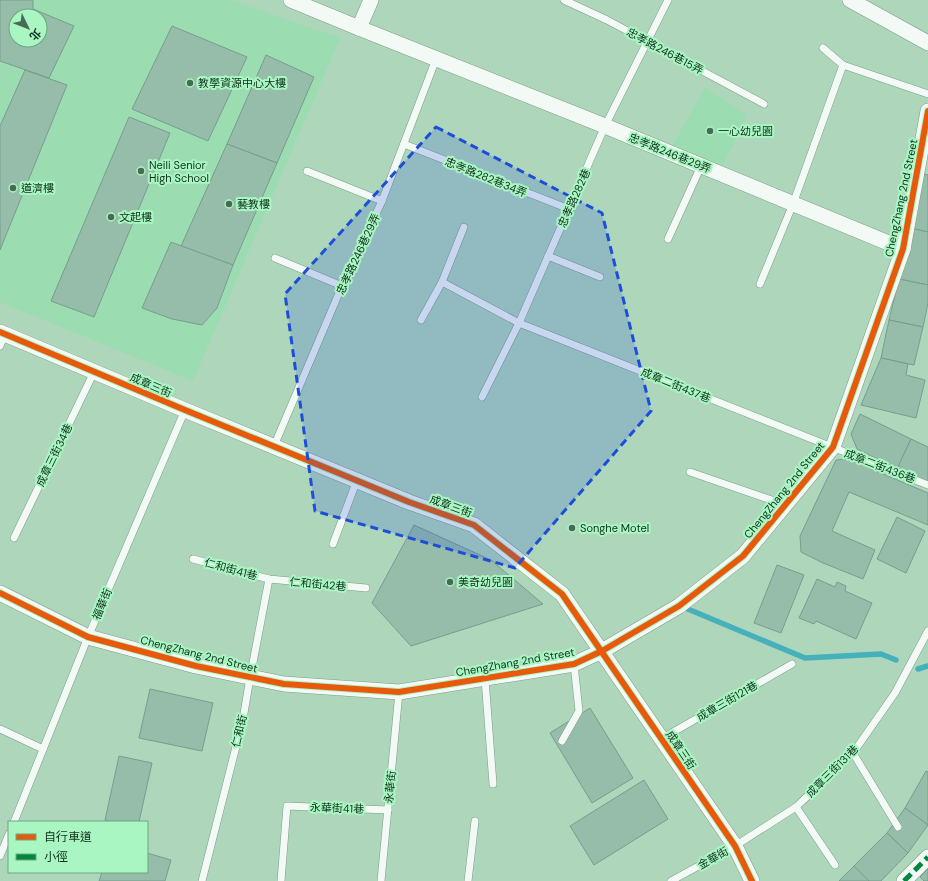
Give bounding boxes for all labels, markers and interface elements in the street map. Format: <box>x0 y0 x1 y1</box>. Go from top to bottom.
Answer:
north arrow <box>8 8 48 48</box>
street label: 忠孝路246巷15弄 <box>624 25 706 77</box>
text: 北 <box>26 26 44 44</box>
place label: 教學資源中心大樓 <box>198 76 286 90</box>
marker: 教學資源中心大樓 <box>185 78 195 88</box>
place label: 一心幼兒園 <box>718 124 773 138</box>
marker: 一心幼兒園 <box>705 126 715 136</box>
street label: 忠孝路246巷29弄 <box>627 130 713 176</box>
street label: ChengZhang 2nd Street <box>882 138 920 258</box>
street label: 忠孝路282巷34弄 <box>443 154 529 200</box>
place label: Neili Senior High School <box>149 158 209 185</box>
marker: Neili Senior High School <box>136 166 146 176</box>
street label: 忠孝路282巷 <box>555 166 593 230</box>
place label: 道濟樓 <box>21 181 54 195</box>
marker: 道濟樓 <box>8 183 18 193</box>
place label: 藝教樓 <box>237 197 270 211</box>
marker: 藝教樓 <box>224 199 234 209</box>
place label: 文起樓 <box>119 210 152 224</box>
street label: 忠孝路246巷29弄 <box>333 211 383 297</box>
marker: 文起樓 <box>106 212 116 222</box>
street label: 成章二街437巷 <box>639 365 713 405</box>
street label: 成章三街 <box>128 370 174 400</box>
street label: 成章三街34巷 <box>33 421 75 489</box>
street label: ChengZhang 2nd Street <box>741 439 827 541</box>
street label: 成章二街436巷 <box>842 446 918 486</box>
street label: 成章三街 <box>428 492 474 520</box>
place label: Songhe Motel <box>580 521 649 535</box>
marker: Songhe Motel <box>567 523 577 533</box>
street label: 仁和街41巷 <box>203 555 259 583</box>
street label: 仁和街42巷 <box>289 575 347 593</box>
place label: 美奇幼兒園 <box>458 575 513 589</box>
marker: 美奇幼兒園 <box>445 577 455 587</box>
street label: 福華街 <box>89 586 115 622</box>
street label: ChengZhang 2nd Street <box>139 633 259 675</box>
street label: ChengZhang 2nd Street <box>455 645 575 679</box>
street label: 成章三街121巷 <box>694 678 760 724</box>
street label: 仁和街 <box>228 713 250 749</box>
street label: 成章三街 <box>663 728 699 772</box>
street label: 成章三街131巷 <box>803 742 861 800</box>
street label: 永華街 <box>381 770 399 804</box>
street label: 永華街41巷 <box>310 800 364 816</box>
legend <box>8 821 148 873</box>
text: 自行車道 <box>44 829 92 845</box>
street label: 金華街 <box>695 844 731 872</box>
text: 小徑 <box>44 849 68 865</box>

